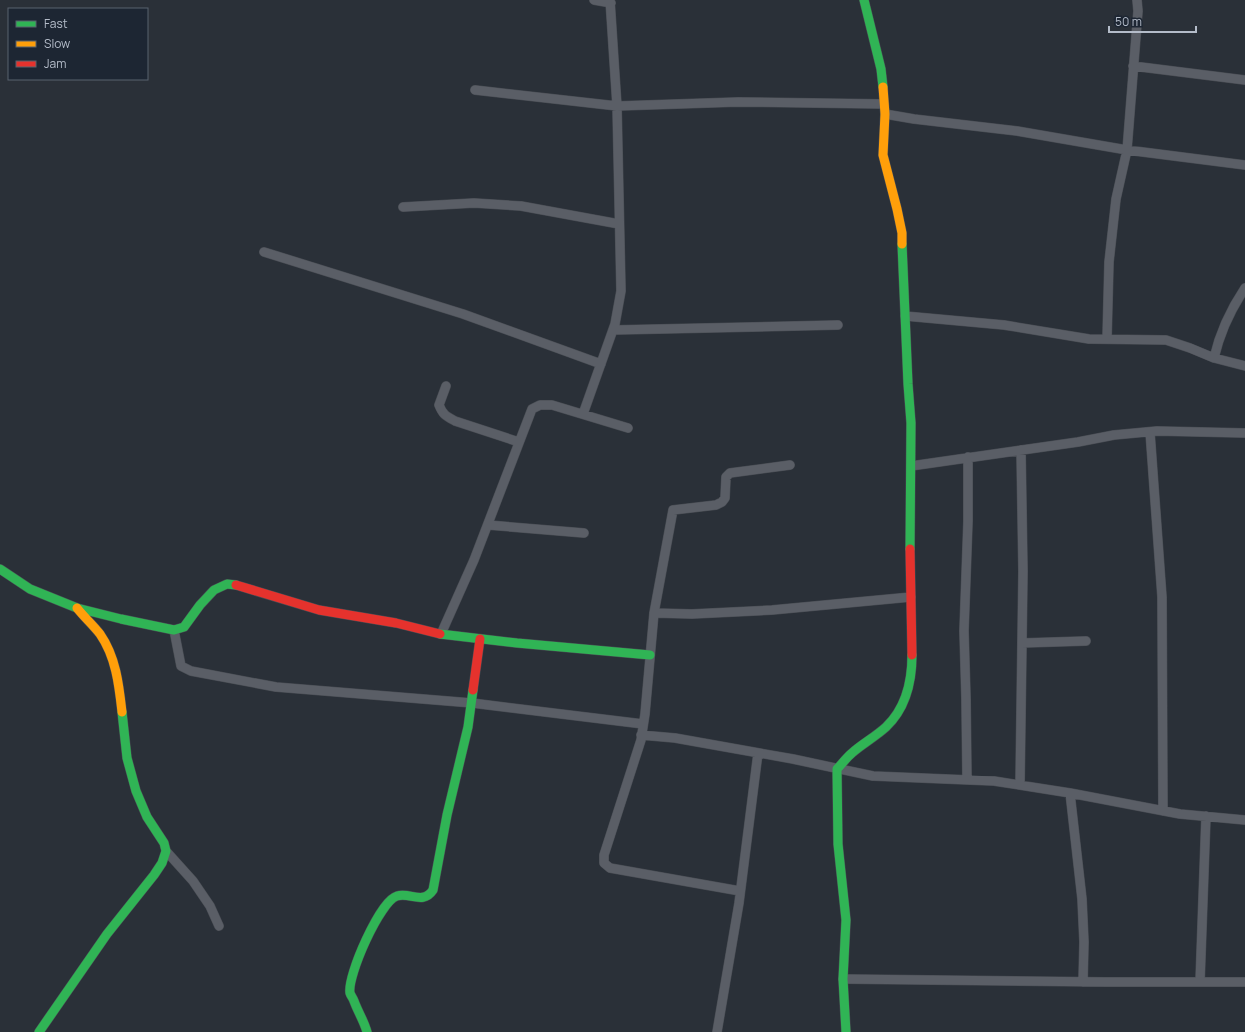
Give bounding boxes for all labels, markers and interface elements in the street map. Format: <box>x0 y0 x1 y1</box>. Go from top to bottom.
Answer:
legend <box>8 8 148 80</box>
scale bar <box>1109 8 1196 34</box>
text: 50 m <box>1115 13 1142 30</box>
text: Fast <box>44 15 68 32</box>
text: Slow <box>44 35 70 52</box>
text: Jam <box>44 55 66 72</box>

